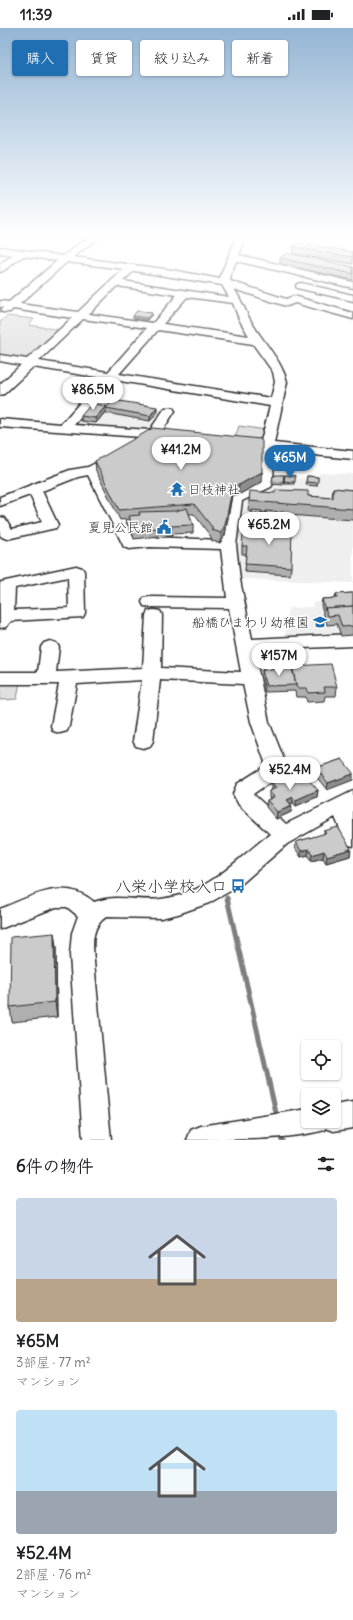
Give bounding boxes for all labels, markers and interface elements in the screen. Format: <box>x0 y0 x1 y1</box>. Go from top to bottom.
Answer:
text: 11:39 <box>20 5 52 24</box>
chip: 購入 <box>12 40 68 76</box>
chip: 賃貸 <box>76 40 132 76</box>
chip: 絞り込み <box>140 40 224 76</box>
chip: 新着 <box>232 40 288 76</box>
pin: ¥86.5M <box>60 377 126 411</box>
text: ¥86.5M <box>71 381 115 398</box>
pin: ¥41.2M <box>148 437 214 471</box>
text: ¥41.2M <box>161 441 201 458</box>
pin: ¥65M <box>266 445 314 479</box>
text: ¥65M <box>273 449 307 466</box>
temple icon: 日枝神社 <box>169 481 185 497</box>
place label: 日枝神社 <box>188 481 240 498</box>
pin: ¥65.2M <box>236 512 302 546</box>
text: ¥65.2M <box>248 516 290 533</box>
place label: 夏見公民館 <box>88 519 153 536</box>
public building icon: 夏見公民館 <box>156 519 172 535</box>
place label: 船橋ひまわり幼稚園 <box>192 614 309 631</box>
school or university icon: 船橋ひまわり幼稚園 <box>312 614 328 630</box>
pin: ¥157M <box>251 643 307 677</box>
text: ¥157M <box>260 647 298 664</box>
pin: ¥52.4M <box>257 757 323 791</box>
text: ¥52.4M <box>269 761 311 778</box>
place label: 八栄小学校入口 <box>115 876 227 896</box>
bus stop icon: 八栄小学校入口 <box>230 878 246 894</box>
map controls <box>301 1040 341 1128</box>
button: locate <box>301 1040 341 1080</box>
button: layers <box>301 1088 341 1128</box>
icon: filters <box>315 1153 337 1175</box>
text: 6件の物件 <box>16 1155 94 1177</box>
icon: home <box>141 1224 213 1296</box>
text: ¥65M <box>16 1330 59 1352</box>
text: 3部屋 · 77 m² <box>16 1354 91 1371</box>
text: マンション <box>16 1373 80 1390</box>
icon: home <box>141 1436 213 1508</box>
text: ¥52.4M <box>16 1542 72 1564</box>
text: 2部屋 · 76 m² <box>16 1566 91 1583</box>
text: マンション <box>16 1585 80 1602</box>

